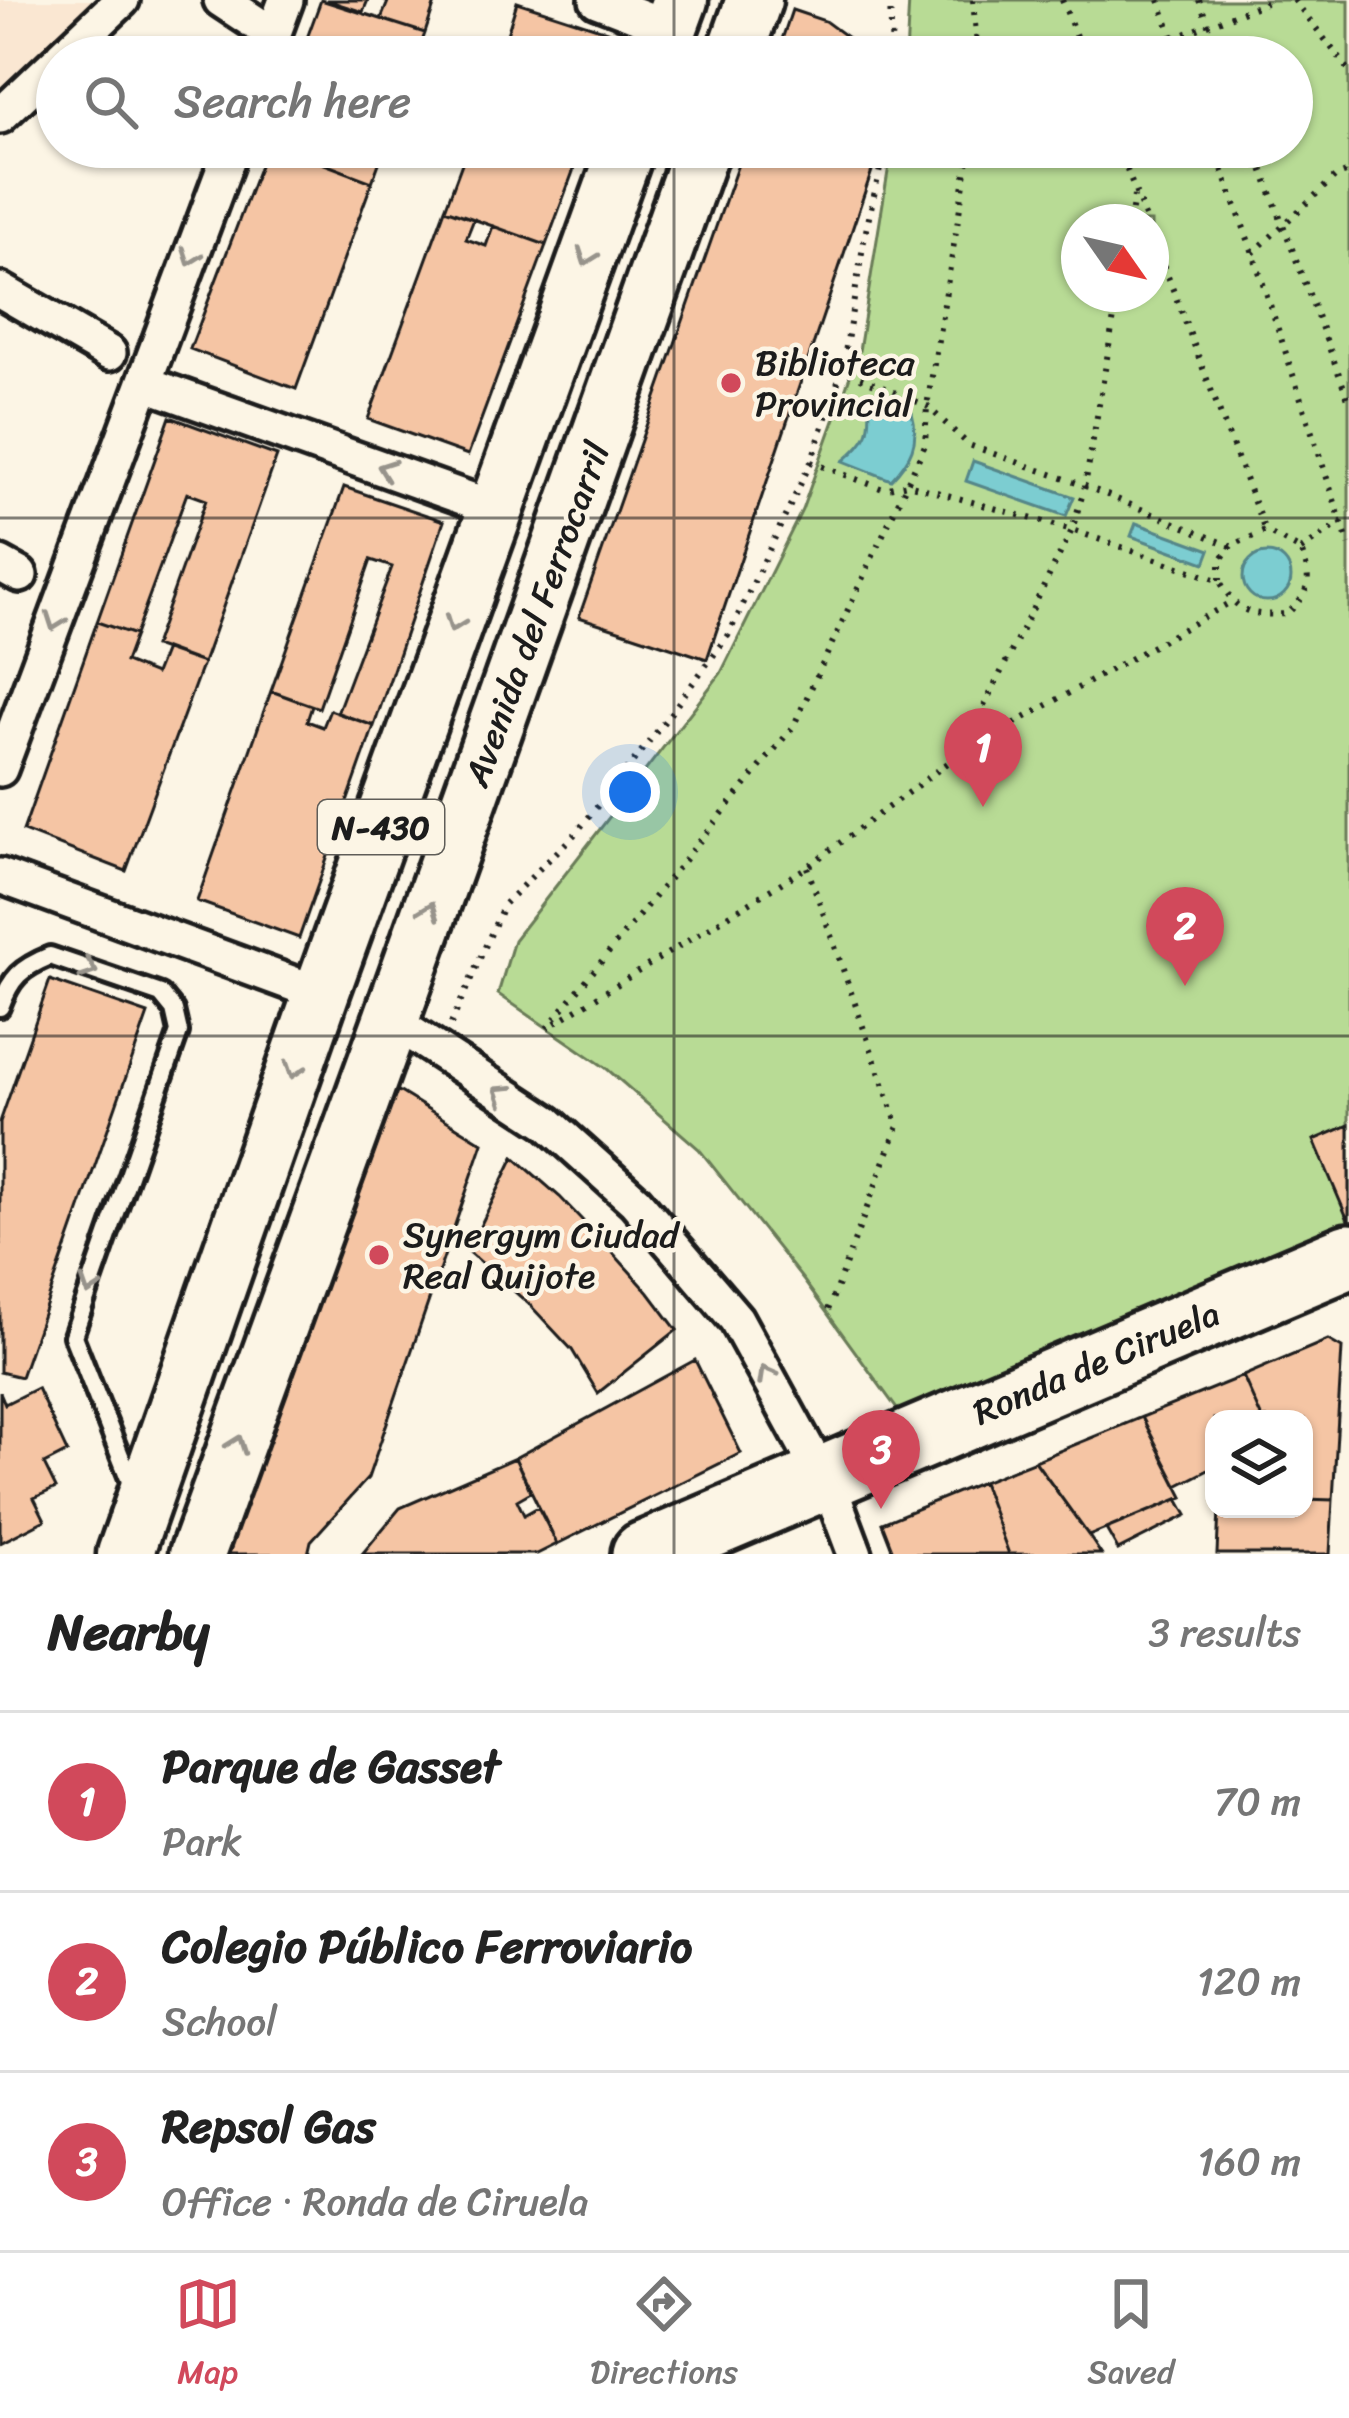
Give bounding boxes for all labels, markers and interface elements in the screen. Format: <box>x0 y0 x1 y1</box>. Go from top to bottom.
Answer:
search box <box>36 36 1313 168</box>
text: Search here <box>174 62 411 142</box>
icon: search <box>78 69 144 135</box>
north arrow <box>1061 204 1169 312</box>
one-way arrow <box>180 245 205 266</box>
one-way arrow <box>577 245 601 266</box>
place label: Biblioteca Provincial <box>755 331 915 436</box>
marker: Biblioteca Provincial <box>718 370 744 396</box>
street label: Avenida del Ferrocarril <box>444 432 629 797</box>
one-way arrow <box>376 459 397 484</box>
one-way arrow <box>44 610 69 631</box>
one-way arrow <box>444 612 468 633</box>
pin: 1 <box>944 708 1022 807</box>
your location <box>600 762 660 822</box>
road number: N-430 <box>318 800 444 854</box>
pin: 2 <box>1146 887 1224 986</box>
one-way arrow <box>416 901 440 922</box>
one-way arrow <box>77 955 98 979</box>
one-way arrow <box>284 1058 308 1079</box>
one-way arrow <box>494 1085 516 1107</box>
place label: Synergym Ciudad Real Quijote <box>403 1203 681 1308</box>
marker: Synergym Ciudad Real Quijote <box>366 1242 392 1268</box>
one-way arrow <box>80 1276 104 1297</box>
street label: Ronda de Ciruela <box>962 1282 1230 1444</box>
one-way arrow <box>758 1365 781 1387</box>
pin: 3 <box>842 1410 920 1509</box>
map controls <box>1205 1410 1313 1518</box>
button: layers <box>1205 1410 1313 1518</box>
one-way arrow <box>223 1435 247 1456</box>
text: Nearby <box>48 1587 209 1677</box>
text: 3 results <box>1148 1598 1301 1667</box>
text: Parque de Gasset <box>162 1727 500 1807</box>
text: 1 <box>79 1767 95 1836</box>
text: 70 m <box>1214 1767 1301 1836</box>
text: Park <box>162 1807 242 1876</box>
text: Colegio Público Ferroviario <box>162 1907 692 1987</box>
text: 2 <box>76 1947 98 2016</box>
text: 120 m <box>1197 1947 1301 2016</box>
text: School <box>162 1987 277 2056</box>
text: Repsol Gas <box>162 2087 376 2167</box>
text: 3 <box>76 2127 98 2196</box>
text: 160 m <box>1197 2127 1301 2196</box>
text: Office · Ronda de Ciruela <box>162 2167 589 2236</box>
tab: Map <box>175 2271 241 2401</box>
tab: Directions <box>590 2271 738 2401</box>
tab: Saved <box>1087 2271 1174 2401</box>

